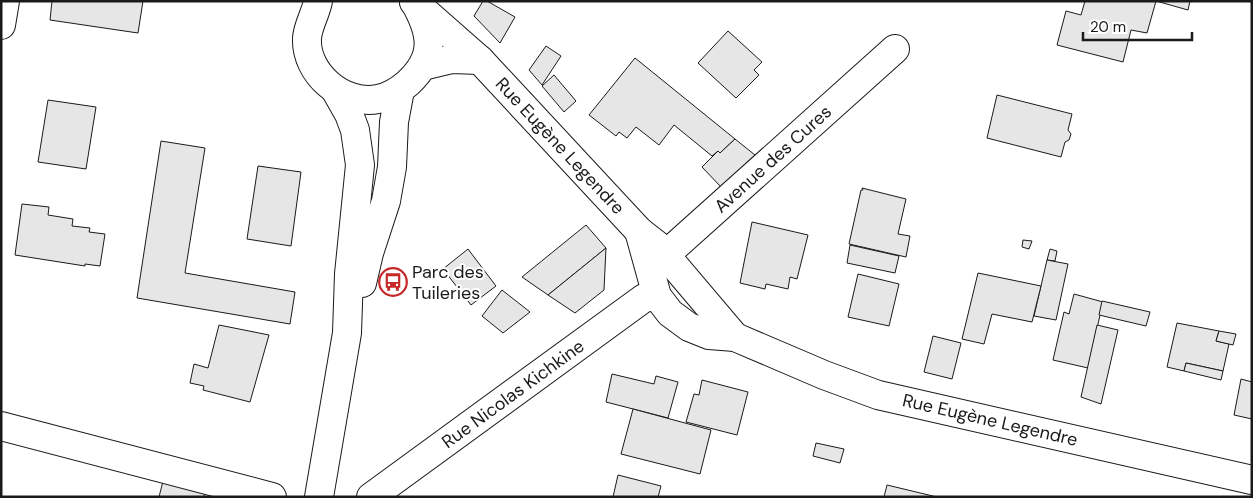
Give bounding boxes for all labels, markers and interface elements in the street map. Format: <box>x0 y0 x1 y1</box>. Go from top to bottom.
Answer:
scale bar <box>1083 10 1192 42</box>
text: 20 m <box>1090 17 1126 37</box>
street label: Rue Eugène Legendre <box>490 72 630 220</box>
street label: Avenue des Cures <box>709 100 837 218</box>
place label: Parc des Tuileries <box>412 260 484 305</box>
bus stop icon: Parc des Tuileries <box>378 267 408 297</box>
street label: Rue Nicolas Kichkine <box>437 334 589 454</box>
street label: Rue Eugène Legendre <box>900 388 1080 452</box>

